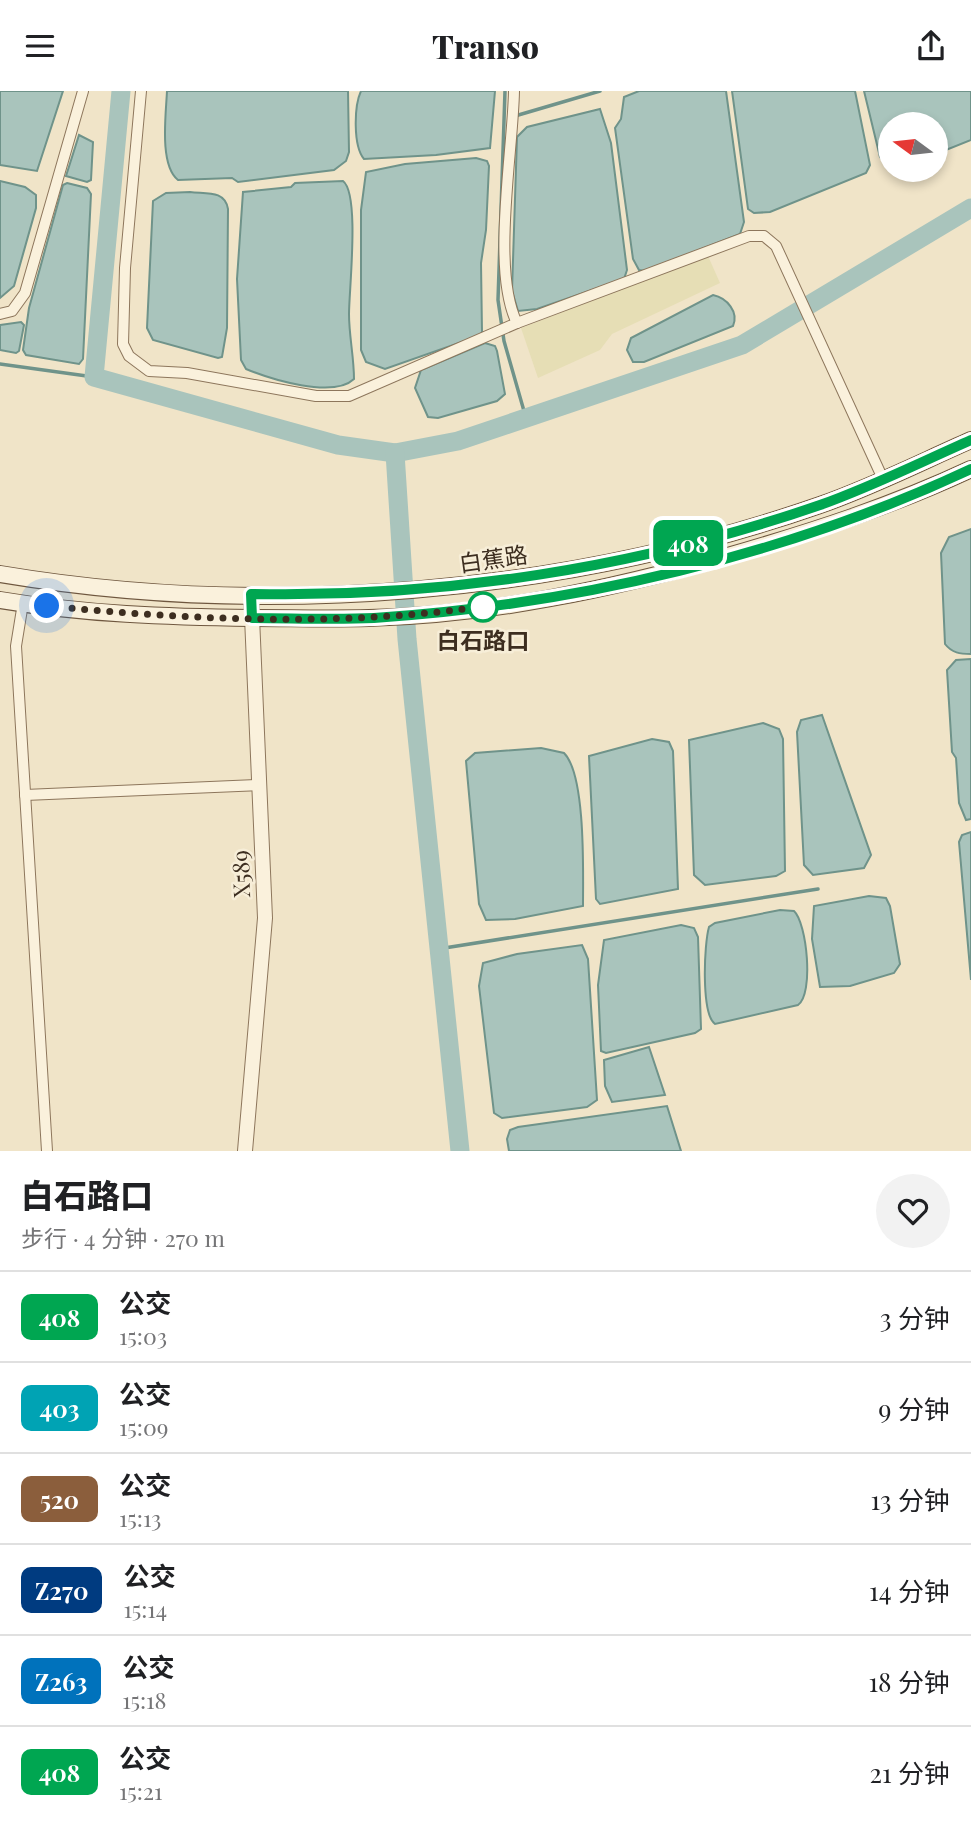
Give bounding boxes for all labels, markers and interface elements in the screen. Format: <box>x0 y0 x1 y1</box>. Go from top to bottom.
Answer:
text: Transo <box>432 24 539 67</box>
icon: menu <box>21 27 59 65</box>
icon: share <box>912 27 950 65</box>
north arrow <box>878 112 948 182</box>
map controls <box>878 112 948 182</box>
line badge: 408 <box>648 520 728 566</box>
text: 408 <box>667 527 709 559</box>
street label: 白蕉路 <box>457 538 529 578</box>
your location <box>29 588 64 623</box>
marker: 白石路口 <box>468 592 498 622</box>
place label: 白石路口 <box>437 624 529 655</box>
street label: X589 <box>224 850 256 898</box>
text: 白石路口 <box>21 1172 153 1216</box>
button: heart <box>876 1174 950 1248</box>
text: 步行 · 4 分钟 · 270 m <box>21 1222 225 1253</box>
text: 公交 <box>119 1285 171 1320</box>
text: 3 分钟 <box>880 1300 950 1335</box>
text: 408 <box>39 1301 80 1333</box>
text: 15:03 <box>119 1320 167 1351</box>
text: 公交 <box>119 1376 171 1411</box>
text: 9 分钟 <box>878 1391 950 1426</box>
text: 403 <box>40 1392 79 1424</box>
text: 15:09 <box>119 1411 168 1442</box>
text: 公交 <box>119 1467 171 1502</box>
text: 13 分钟 <box>871 1482 950 1517</box>
text: 520 <box>40 1483 79 1515</box>
text: 15:13 <box>119 1502 161 1533</box>
text: 公交 <box>123 1558 175 1593</box>
text: 14 分钟 <box>869 1573 950 1608</box>
text: Z270 <box>35 1574 88 1606</box>
text: 15:14 <box>123 1593 167 1624</box>
text: 公交 <box>122 1649 174 1684</box>
text: 18 分钟 <box>868 1664 950 1699</box>
text: Z263 <box>35 1665 87 1697</box>
text: 15:18 <box>122 1684 167 1715</box>
text: 公交 <box>119 1740 171 1775</box>
text: 21 分钟 <box>869 1755 950 1790</box>
text: 408 <box>39 1756 80 1788</box>
text: 15:21 <box>119 1775 162 1806</box>

